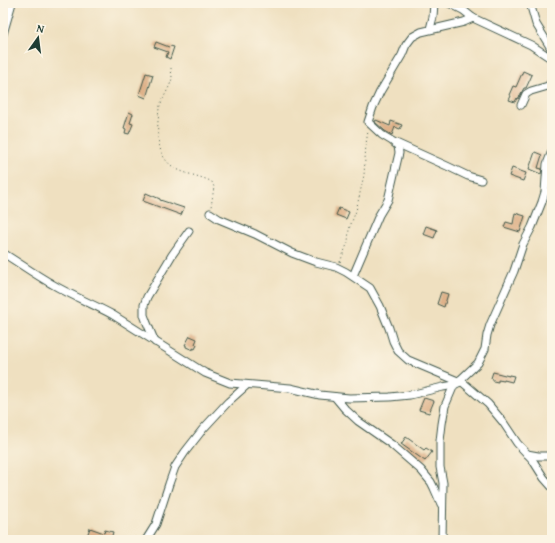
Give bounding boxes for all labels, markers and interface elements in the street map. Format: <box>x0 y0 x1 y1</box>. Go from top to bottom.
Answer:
north arrow <box>18 18 58 58</box>
text: N <box>35 20 47 37</box>

